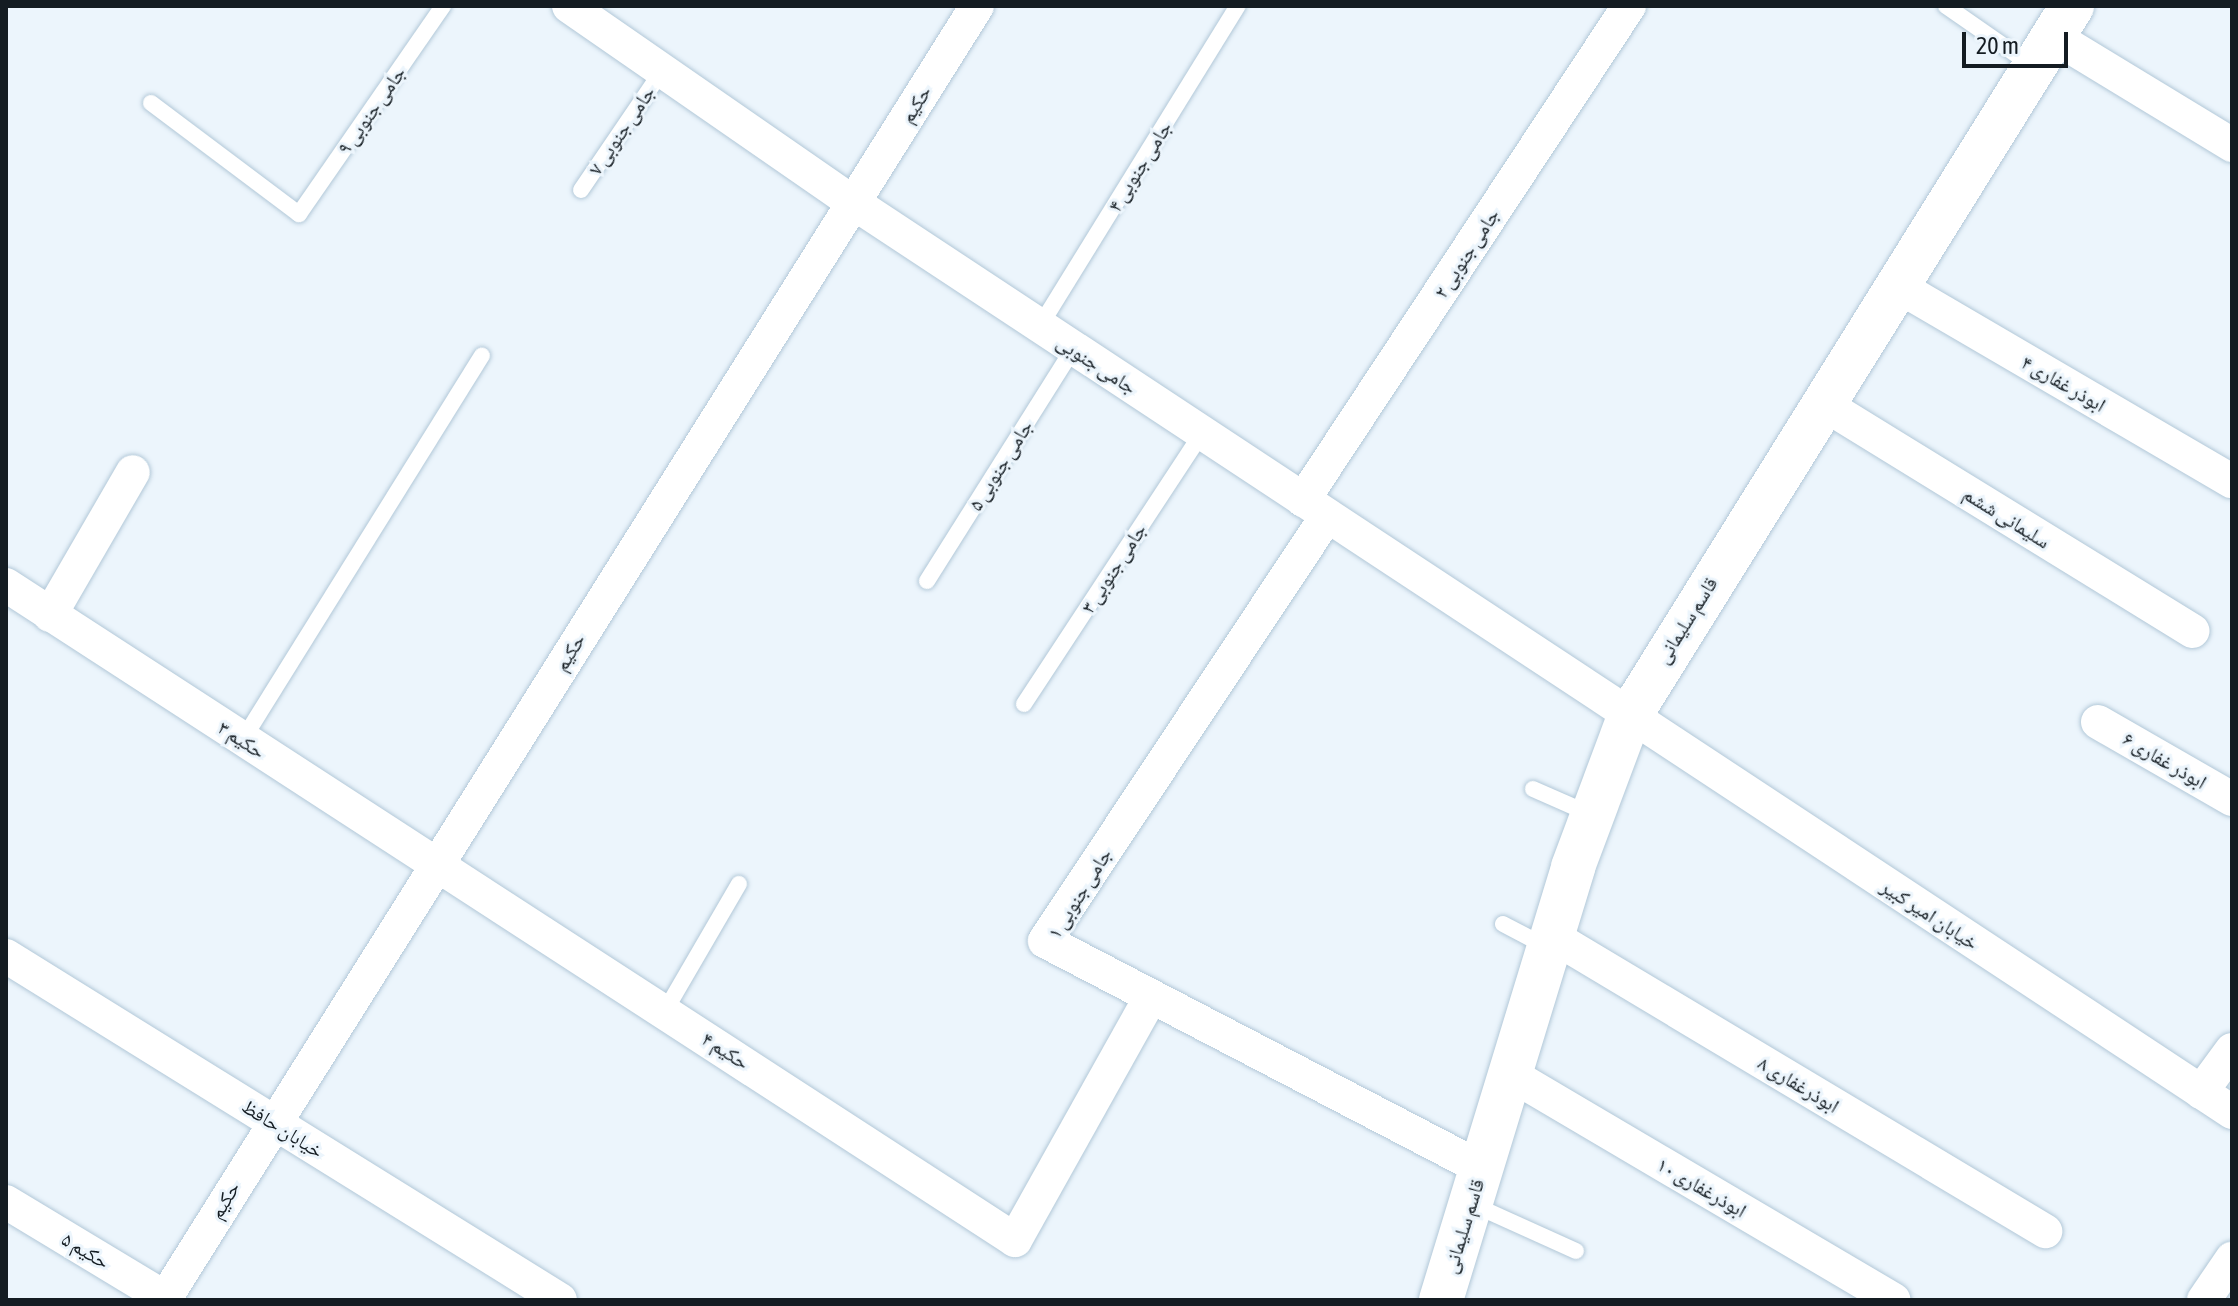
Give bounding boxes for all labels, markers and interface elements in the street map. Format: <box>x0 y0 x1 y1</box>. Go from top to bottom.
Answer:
scale bar <box>1966 16 2072 66</box>
text: 20 m <box>1976 32 2019 59</box>
street label: جامی جنوبی ۹ <box>332 61 410 159</box>
street label: جامی جنوبی ۷ <box>582 81 660 179</box>
street label: حکیم <box>894 81 936 127</box>
street label: جامی جنوبی ۴ <box>1102 116 1176 216</box>
street label: جامی جنوبی ۲ <box>1428 204 1504 302</box>
street label: جامی جنوبی <box>1052 329 1142 399</box>
street label: ابوذر غفاری ۴ <box>2018 349 2110 417</box>
street label: جامی جنوبی ۵ <box>963 415 1037 515</box>
street label: سلیمانی ششم <box>1959 481 2055 553</box>
street label: جامی جنوبی ۳ <box>1075 519 1151 617</box>
street label: قاسم سلیمانی <box>1650 572 1722 668</box>
street label: حکیم <box>548 629 590 675</box>
street label: حکیم ۳ <box>214 715 270 763</box>
street label: ابوذر غفاری ۶ <box>2119 726 2211 794</box>
street label: جامی جنوبی ۱ <box>1042 843 1116 943</box>
street label: خیابان امیر کبیر <box>1877 874 1983 954</box>
street label: حکیم ۴ <box>698 1026 754 1074</box>
street label: ابوذرغفاری ۸ <box>1754 1050 1844 1118</box>
street label: خیابان حافظ <box>238 1094 328 1162</box>
street label: ابوذرغفاری ۱۰ <box>1653 1152 1751 1222</box>
street label: قاسم سلیمانی <box>1437 1176 1489 1276</box>
street label: حکیم <box>204 1177 244 1223</box>
street label: حکیم ۵ <box>58 1226 114 1274</box>

